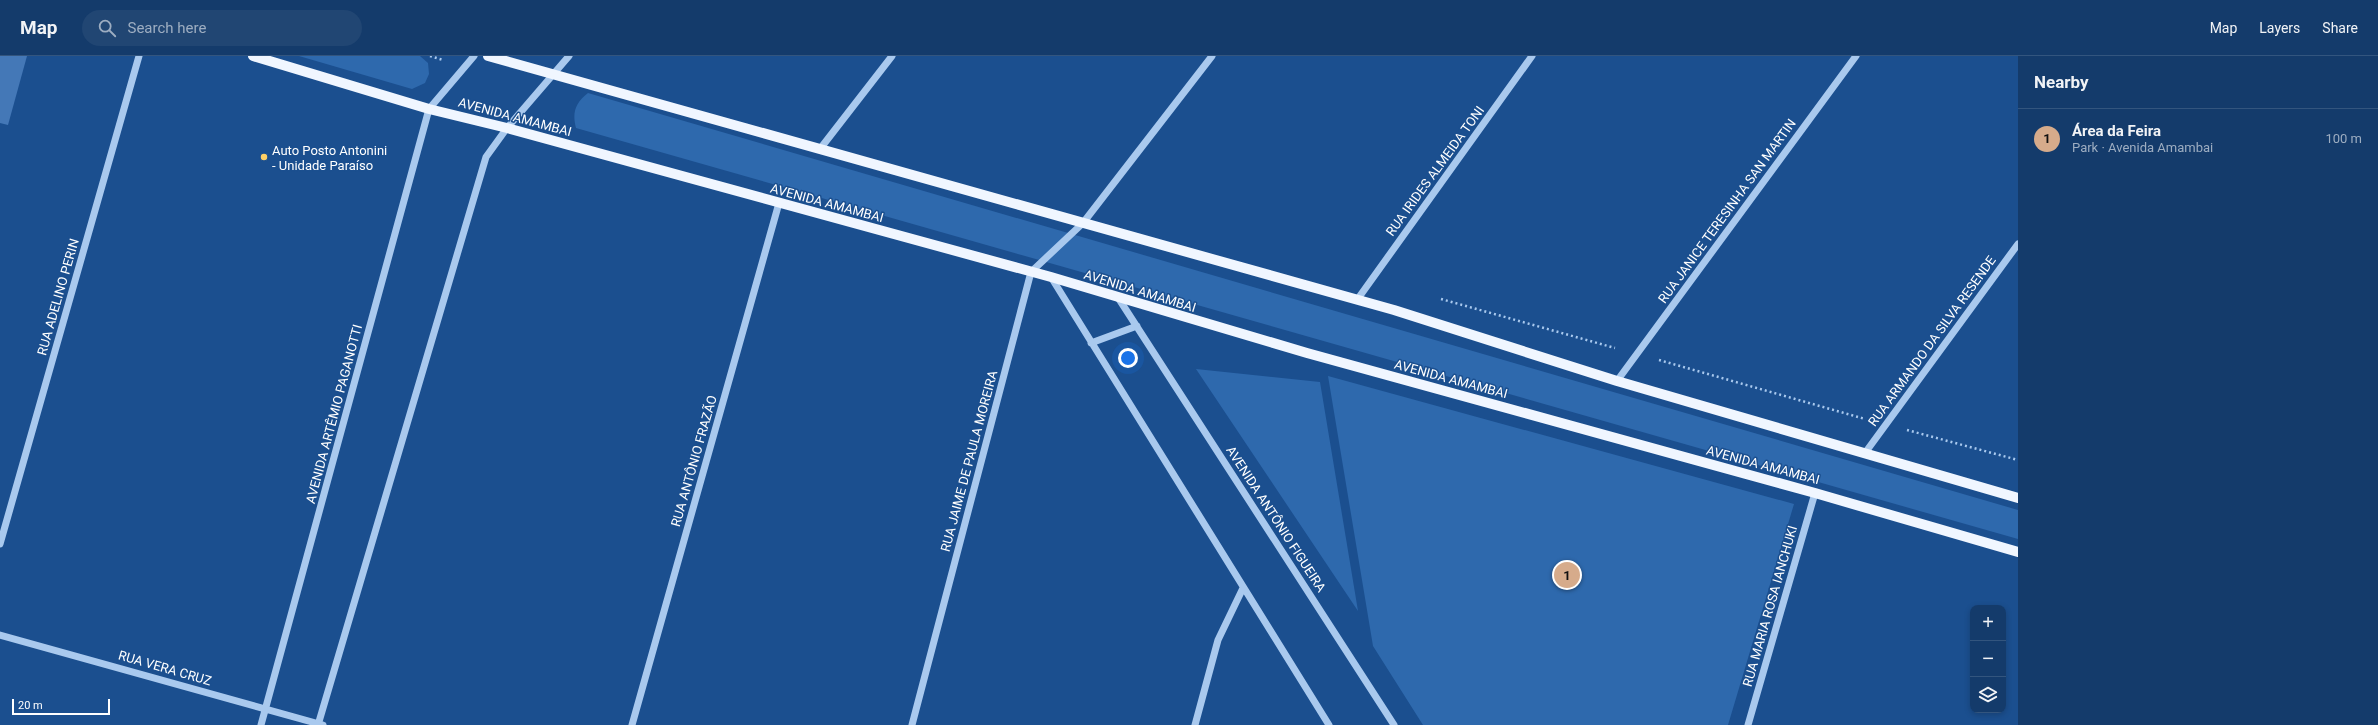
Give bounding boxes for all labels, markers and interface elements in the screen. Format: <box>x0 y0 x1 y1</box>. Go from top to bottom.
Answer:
search box <box>82 10 362 46</box>
text: Map <box>20 16 58 39</box>
icon: search <box>96 17 118 39</box>
text: Search here <box>128 19 206 37</box>
text: Map <box>2210 20 2237 36</box>
text: Layers <box>2259 20 2300 36</box>
text: Share <box>2322 20 2358 36</box>
text: Nearby <box>2034 72 2089 92</box>
street label: AVENIDA AMAMBAI <box>457 95 573 139</box>
street label: RUA IRIDES ALMEIDA TONI <box>1383 103 1487 239</box>
street label: RUA JANICE TERESINHA SAN MARTIN <box>1655 116 1799 306</box>
text: Área da Feira <box>2072 122 2161 140</box>
text: 1 <box>2043 131 2051 146</box>
text: 100 m <box>2325 131 2362 146</box>
text: Park · Avenida Amambai <box>2072 140 2213 155</box>
place label: Auto Posto Antonini - Unidade Paraíso <box>272 143 387 173</box>
marker: Auto Posto Antonini - Unidade Paraíso <box>259 152 269 162</box>
street label: AVENIDA AMAMBAI <box>769 181 885 225</box>
street label: RUA ADELINO PERIN <box>34 237 82 357</box>
street label: RUA ARMANDO DA SILVA RESENDE <box>1865 253 1999 429</box>
street label: AVENIDA AMAMBAI <box>1082 267 1198 315</box>
street label: AVENIDA ARTÊMIO PAGANOTTI <box>303 323 365 505</box>
your location <box>1118 348 1138 368</box>
street label: AVENIDA AMAMBAI <box>1393 357 1509 401</box>
street label: RUA JAIME DE PAULA MOREIRA <box>938 368 1001 553</box>
street label: RUA ANTÔNIO FRAZÃO <box>667 393 720 528</box>
street label: AVENIDA ANTÔNIO FIGUEIRA <box>1223 443 1329 595</box>
street label: AVENIDA AMAMBAI <box>1705 443 1821 487</box>
street label: RUA MARIA ROSA IANCHUKI <box>1740 524 1800 688</box>
pin: 1 <box>1554 560 1580 590</box>
map controls <box>1970 605 2006 713</box>
button: + <box>1970 605 2006 641</box>
button: − <box>1970 641 2006 677</box>
street label: RUA VERA CRUZ <box>117 648 213 689</box>
button: layers <box>1970 677 2006 713</box>
scale bar <box>12 697 110 716</box>
text: 20 m <box>18 699 43 712</box>

